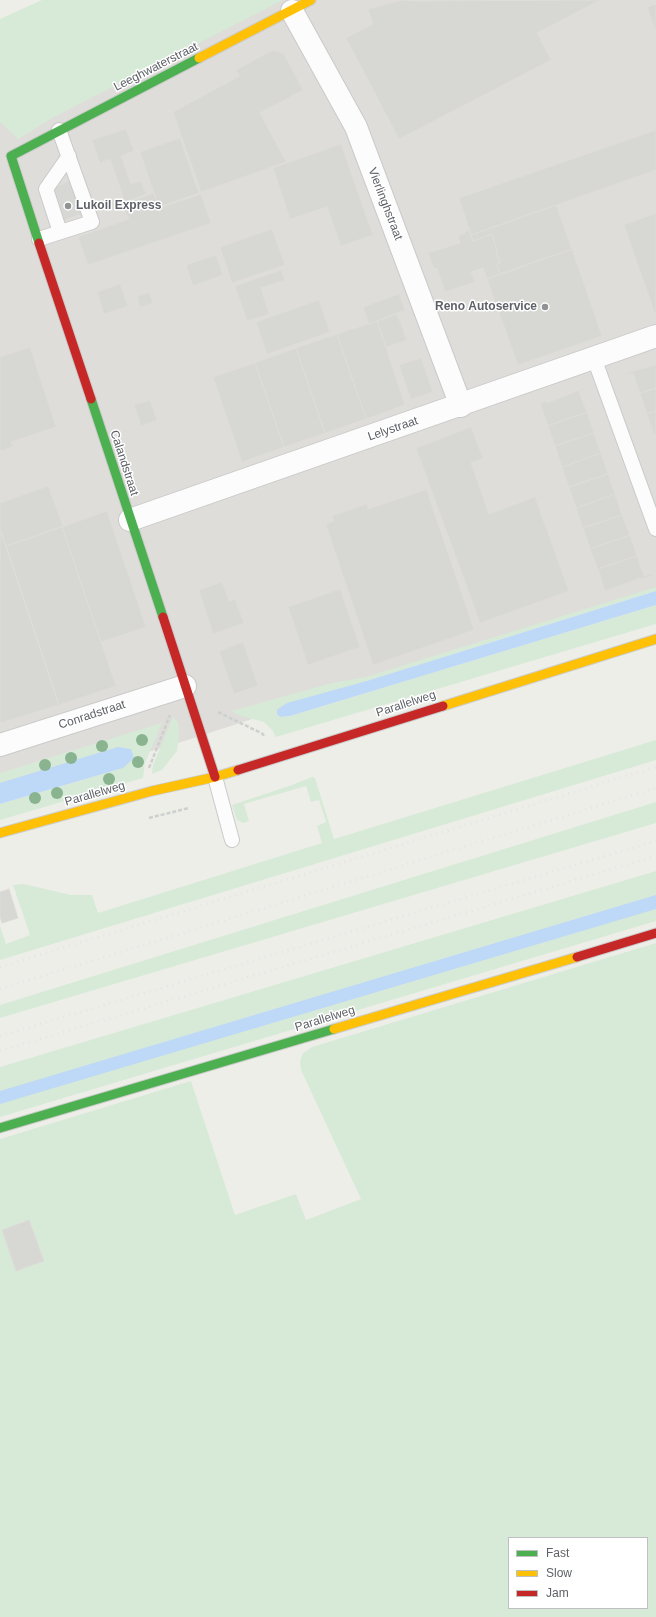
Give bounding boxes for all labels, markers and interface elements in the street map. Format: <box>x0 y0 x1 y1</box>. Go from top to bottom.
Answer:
street label: Leeghwaterstraat <box>111 40 201 94</box>
street label: Vierlinghstraat <box>365 166 405 242</box>
place label: Lukoil Express <box>76 199 161 213</box>
marker: Lukoil Express <box>63 201 73 211</box>
place label: Reno Autoservice <box>435 300 537 314</box>
marker: Reno Autoservice <box>540 302 550 312</box>
street label: Lelystraat <box>366 414 420 444</box>
street label: Calandstraat <box>107 428 141 498</box>
street label: Parallelweg <box>374 688 438 720</box>
street label: Conradstraat <box>57 697 127 733</box>
street label: Parallelweg <box>63 779 127 809</box>
street label: Parallelweg <box>293 1003 357 1035</box>
legend <box>508 1537 648 1609</box>
text: Fast <box>546 1546 569 1560</box>
text: Slow <box>546 1566 572 1580</box>
text: Jam <box>546 1586 569 1600</box>

